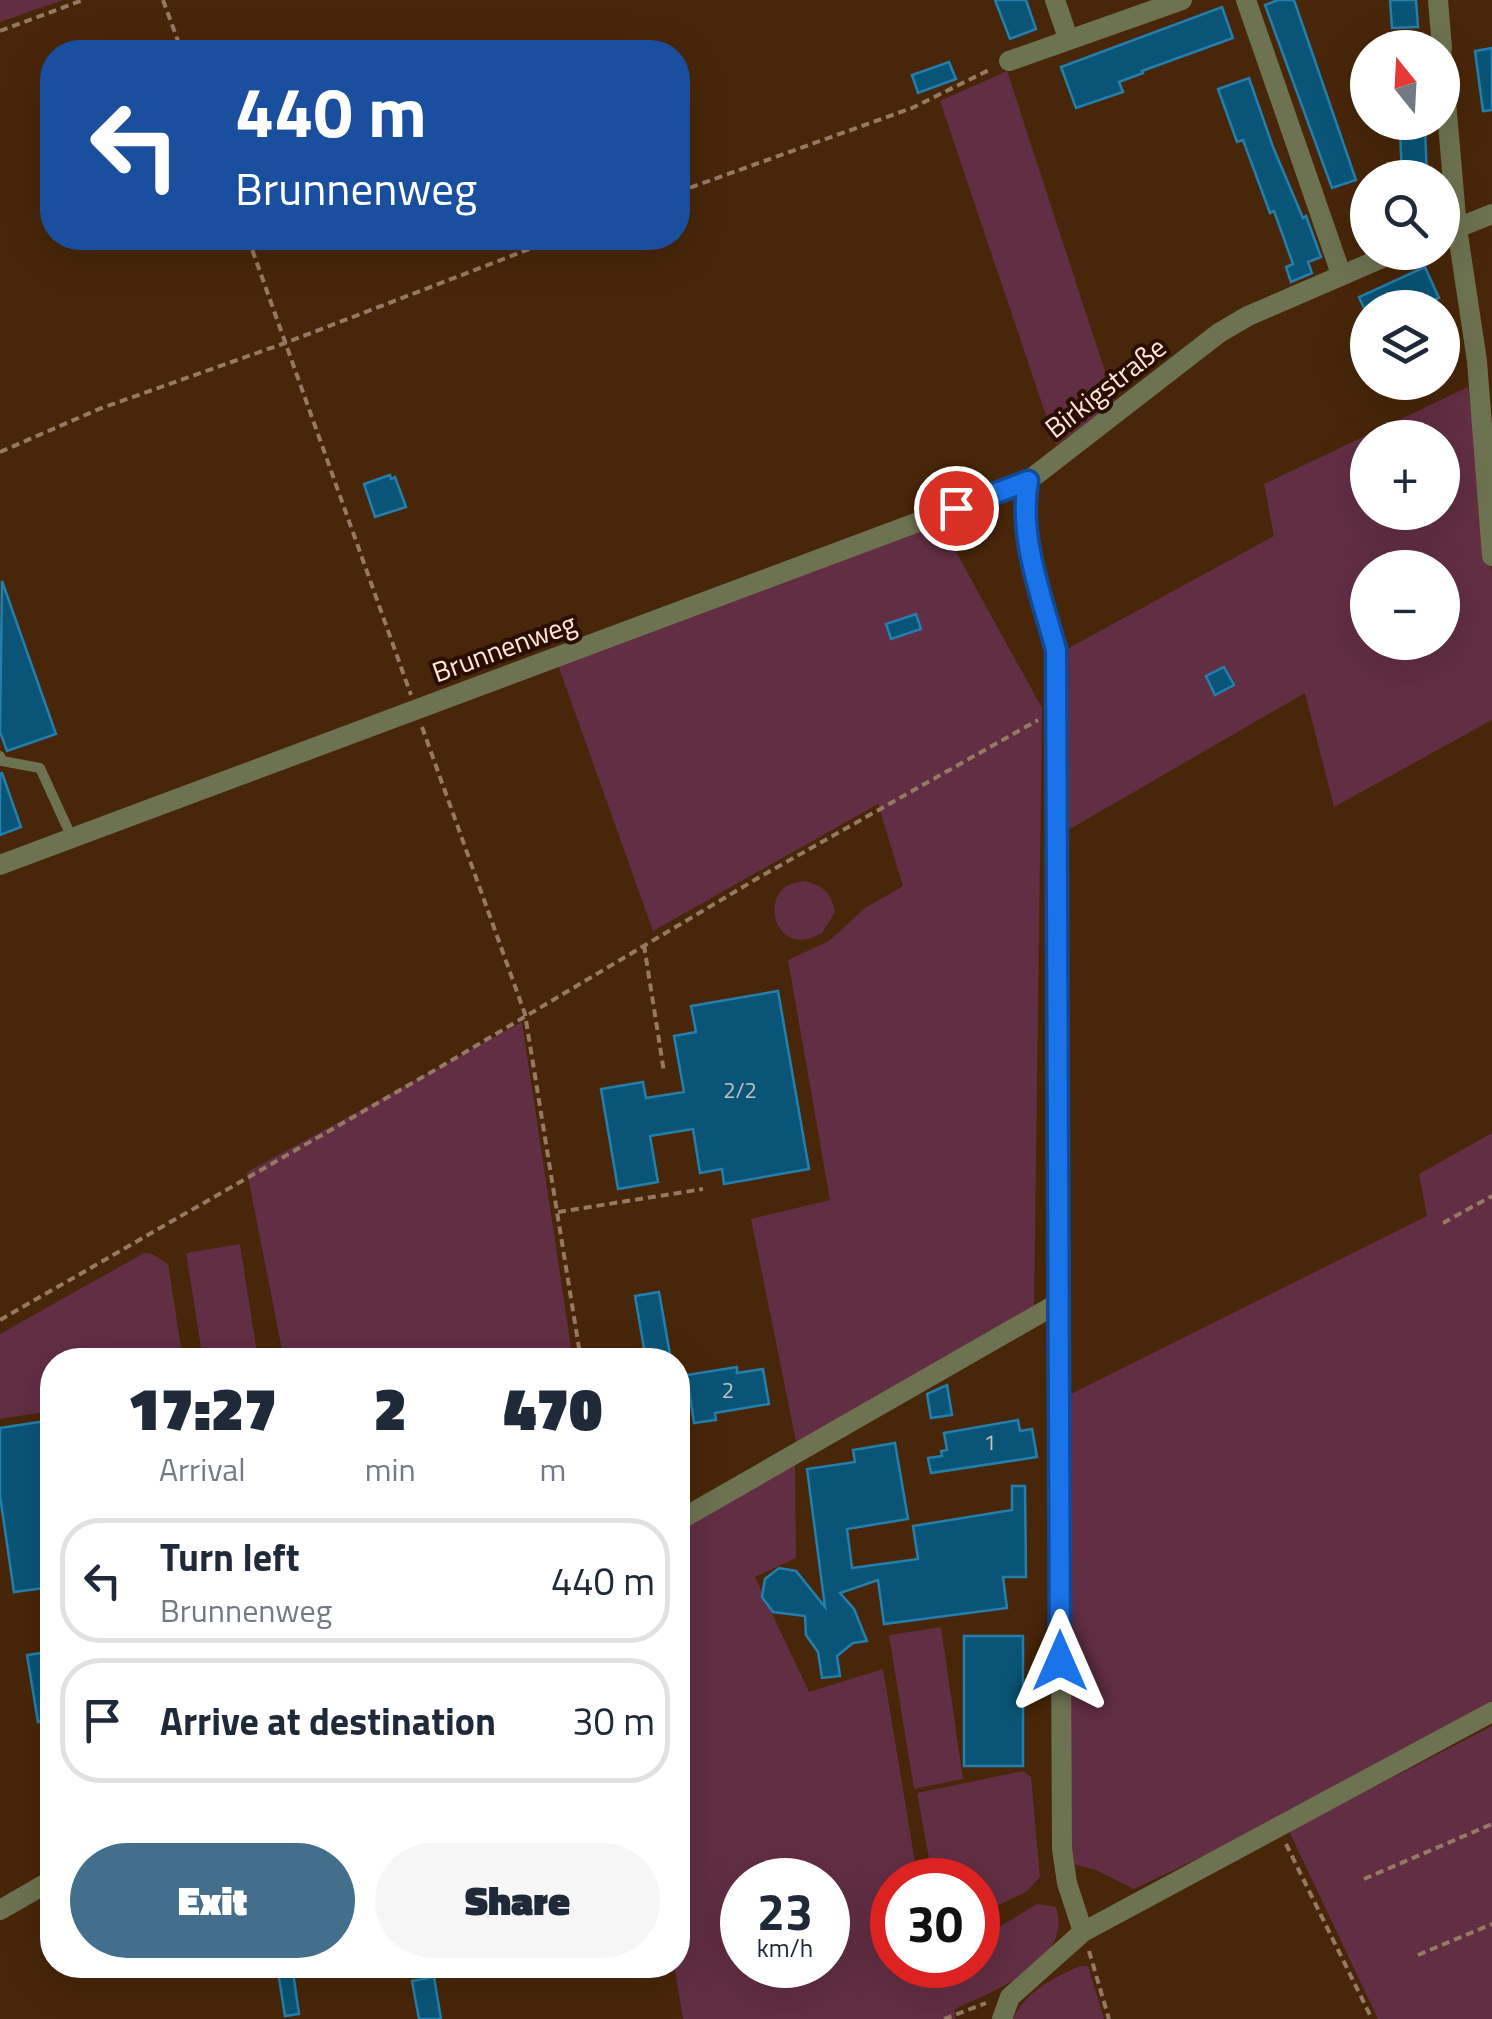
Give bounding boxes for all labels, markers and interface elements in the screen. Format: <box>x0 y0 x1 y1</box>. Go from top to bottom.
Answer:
north arrow <box>1350 30 1460 140</box>
map controls <box>1350 30 1460 660</box>
text: 440 m <box>235 58 427 164</box>
icon: left <box>70 80 200 210</box>
text: Brunnenweg <box>235 154 477 222</box>
button: search <box>1350 160 1460 270</box>
button: layers <box>1350 290 1460 400</box>
street label: Birkigstraße <box>1035 326 1175 448</box>
button: + <box>1350 420 1460 530</box>
pin <box>914 466 999 551</box>
icon: arrive <box>929 481 984 536</box>
button: − <box>1350 550 1460 660</box>
street label: Brunnenweg <box>426 601 582 693</box>
house number: 2/2 <box>723 1073 757 1107</box>
text: 17:27 <box>128 1362 277 1453</box>
text: 2 <box>374 1362 407 1453</box>
text: 470 <box>503 1362 602 1453</box>
house number: 2 <box>722 1373 734 1407</box>
house number: 1 <box>984 1425 996 1459</box>
text: Arrival <box>159 1445 246 1493</box>
text: min <box>365 1445 416 1493</box>
text: m <box>539 1445 566 1493</box>
text: Turn left <box>160 1528 300 1586</box>
text: 440 m <box>551 1552 655 1610</box>
icon: left <box>75 1553 130 1608</box>
text: Brunnenweg <box>160 1586 332 1634</box>
position arrow <box>1008 1609 1112 1713</box>
text: Arrive at destination <box>160 1692 496 1750</box>
text: 30 m <box>572 1692 655 1750</box>
icon: arrive <box>75 1693 130 1748</box>
button: Exit <box>70 1843 355 1958</box>
button: Share <box>375 1843 660 1958</box>
speed limit sign: 30 <box>870 1858 1000 1988</box>
text: 23 <box>757 1873 813 1949</box>
text: km/h <box>757 1929 813 1967</box>

